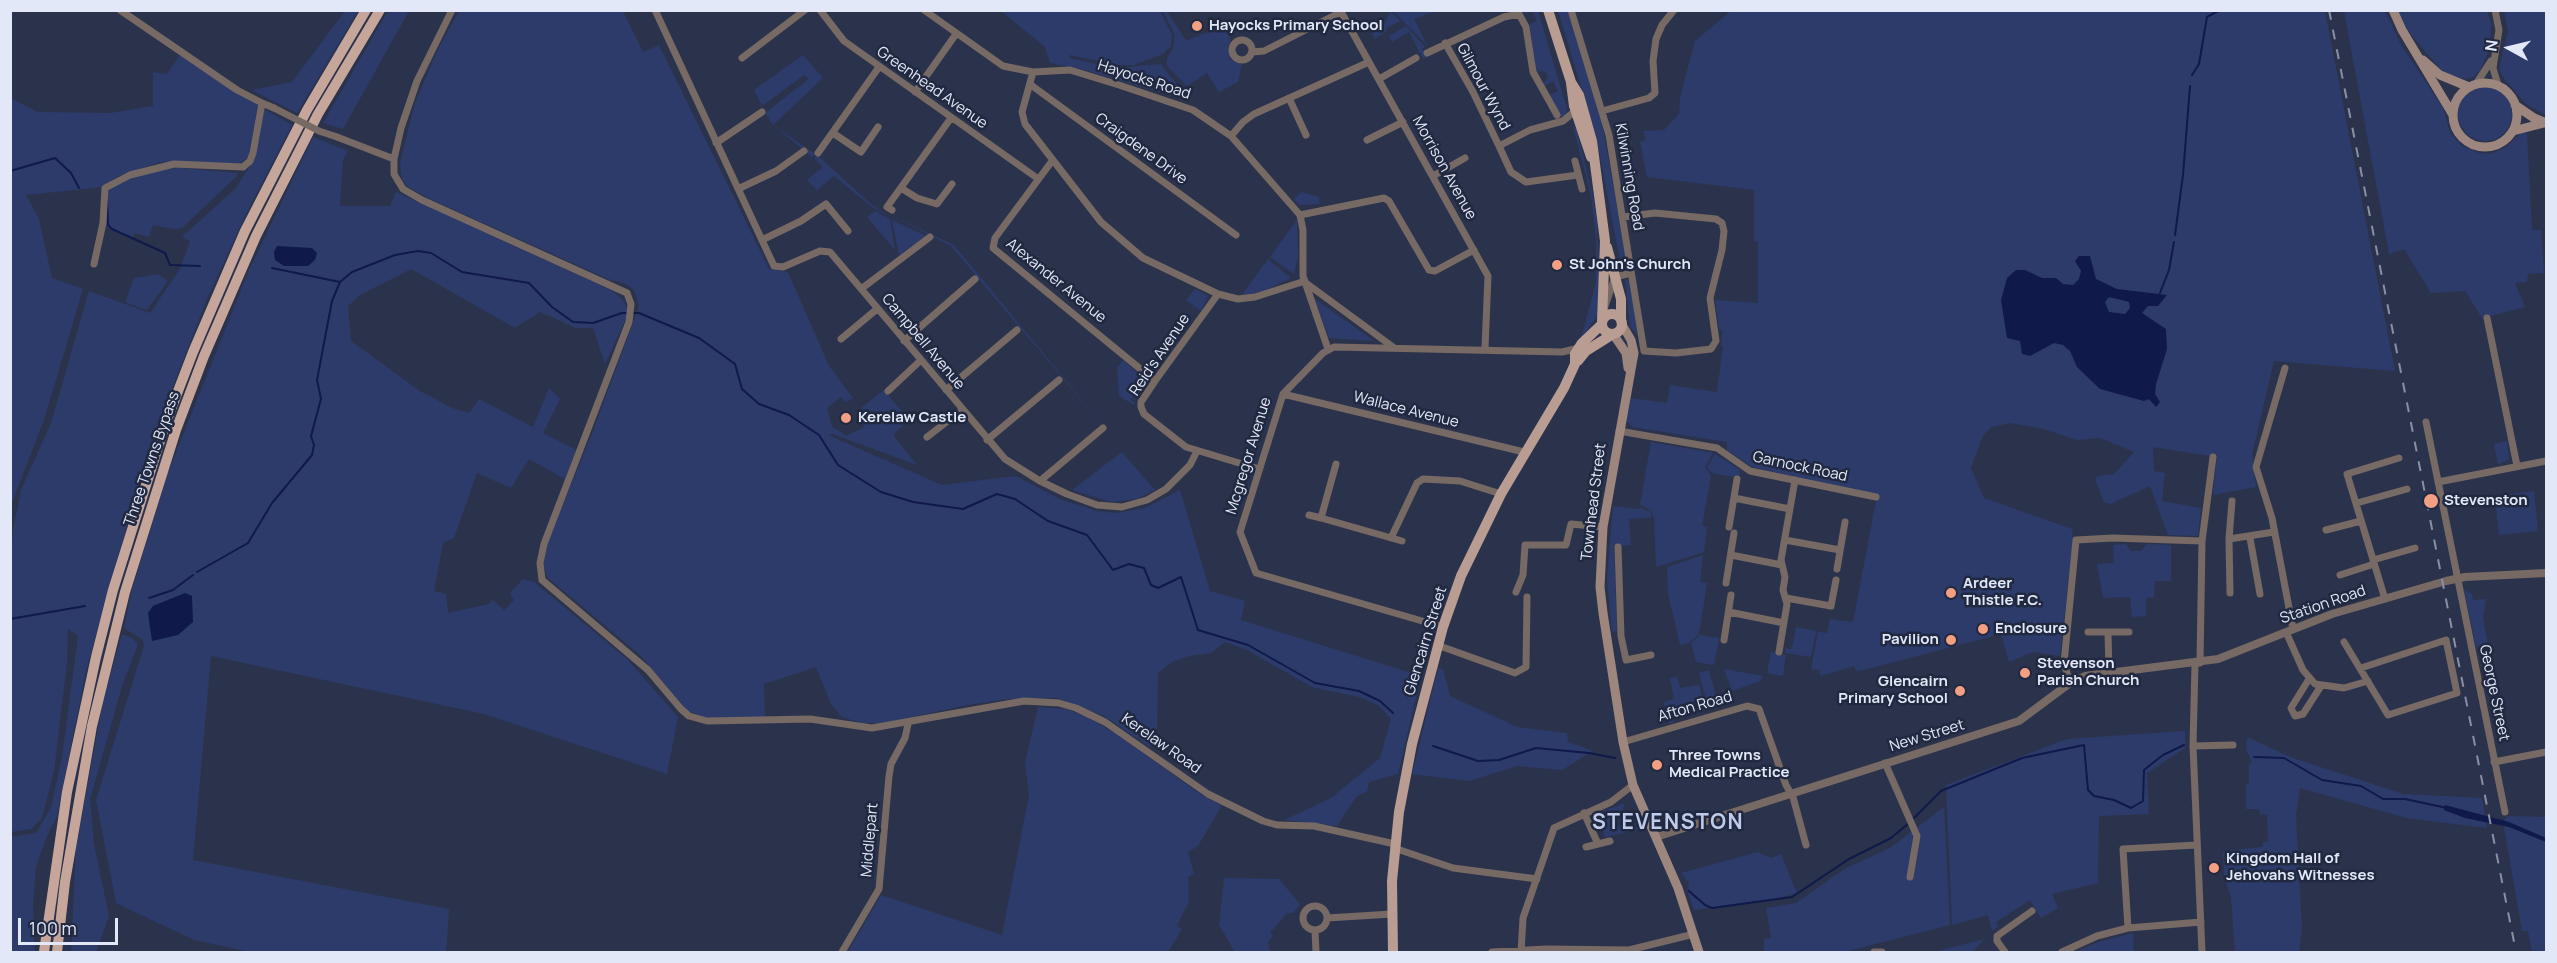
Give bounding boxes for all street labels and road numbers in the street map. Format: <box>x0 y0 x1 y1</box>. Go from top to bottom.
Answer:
street label: Gilmour Wynd <box>1452 40 1514 134</box>
street label: Greenhead Avenue <box>873 43 991 133</box>
street label: Hayocks Road <box>1095 57 1193 103</box>
street label: Craigdene Drive <box>1091 109 1191 189</box>
street label: Morrison Avenue <box>1408 113 1480 223</box>
street label: Kilwinning Road <box>1611 122 1647 232</box>
street label: Alexander Avenue <box>1002 235 1110 327</box>
street label: Campbell Avenue <box>878 290 968 394</box>
street label: Reid's Avenue <box>1126 311 1194 399</box>
street label: Wallace Avenue <box>1351 388 1461 432</box>
street label: Three Towns Bypass <box>120 389 184 529</box>
street label: Mcgregor Avenue <box>1223 395 1275 517</box>
street label: Townhead Street <box>1578 442 1610 562</box>
street label: Garnock Road <box>1751 448 1849 486</box>
street label: Station Road <box>2278 582 2368 628</box>
street label: Glencairn Street <box>1401 584 1451 698</box>
street label: George Street <box>2475 643 2513 743</box>
street label: Afton Road <box>1656 688 1734 726</box>
street label: Kerelaw Road <box>1118 710 1204 778</box>
street label: New Street <box>1887 716 1967 756</box>
street label: Middlepart <box>858 802 882 878</box>

